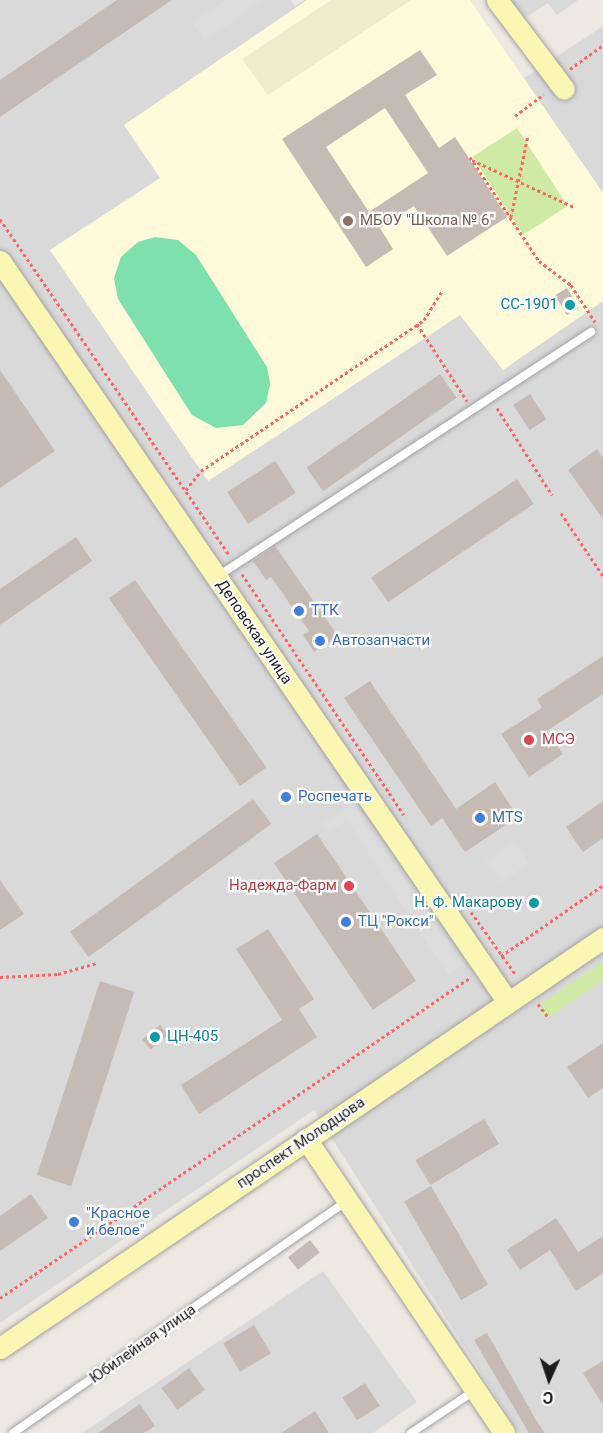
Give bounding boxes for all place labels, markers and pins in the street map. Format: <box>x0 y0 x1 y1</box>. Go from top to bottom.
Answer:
place label: МБОУ "Школа № 6" <box>360 212 494 230</box>
marker: МБОУ "Школа № 6" <box>341 214 355 228</box>
place label: СС-1901 <box>501 296 558 314</box>
marker: СС-1901 <box>563 298 577 312</box>
place label: ТТК <box>311 602 339 620</box>
marker: ТТК <box>292 604 306 618</box>
place label: Автозапчасти <box>332 632 430 650</box>
marker: Автозапчасти <box>313 634 327 648</box>
marker: МСЭ <box>520 731 538 749</box>
place label: МСЭ <box>542 731 575 749</box>
place label: Роспечать <box>298 788 372 806</box>
marker: Роспечать <box>279 790 293 804</box>
place label: MTS <box>492 809 523 827</box>
marker: MTS <box>473 811 487 825</box>
place label: Надежда-Фарм <box>229 877 337 895</box>
marker: Надежда-Фарм <box>342 879 356 893</box>
place label: Н. Ф. Макарову <box>414 894 522 912</box>
marker: Н. Ф. Макарову <box>527 896 541 910</box>
place label: ТЦ "Рокси" <box>358 913 434 931</box>
marker: ТЦ "Рокси" <box>339 915 353 929</box>
place label: ЦН-405 <box>167 1028 218 1046</box>
marker: ЦН-405 <box>148 1030 162 1044</box>
place label: "Красное и белое" <box>86 1204 150 1239</box>
marker: "Красное и белое" <box>67 1215 81 1229</box>

